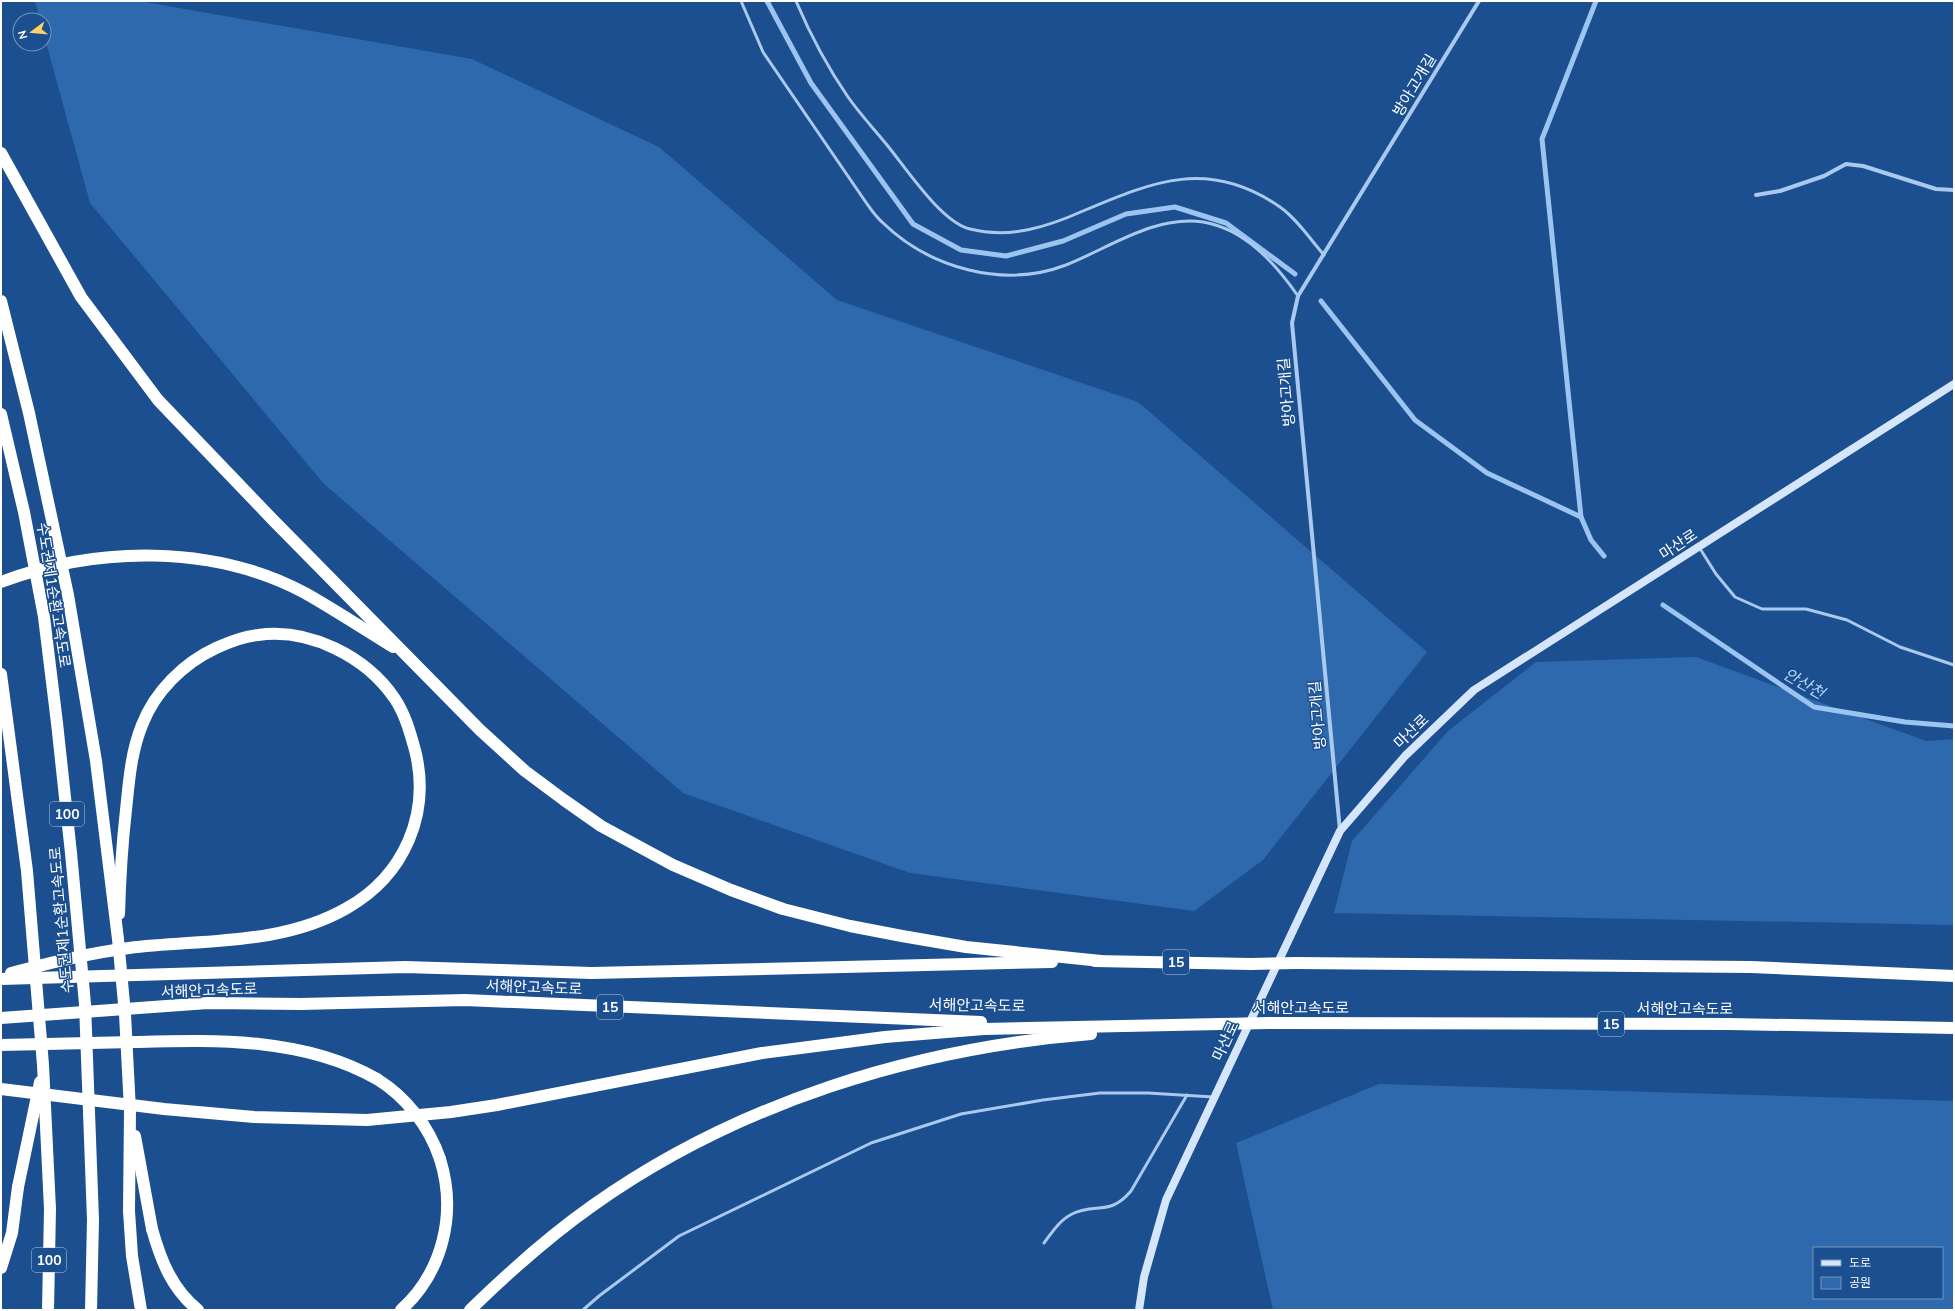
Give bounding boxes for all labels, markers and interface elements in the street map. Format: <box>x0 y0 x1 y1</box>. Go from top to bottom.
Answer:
north arrow <box>12 12 52 52</box>
text: N <box>15 29 30 41</box>
street label: 방아고개길 <box>1388 51 1440 119</box>
street label: 방아고개길 <box>1274 357 1298 427</box>
street label: 수도권제1순환고속도로 <box>33 521 75 669</box>
street label: 마산로 <box>1655 525 1701 563</box>
water label: 안산천 <box>1780 663 1830 704</box>
street label: 방아고개길 <box>1305 680 1329 750</box>
street label: 마산로 <box>1390 710 1432 752</box>
road number: 100 <box>50 802 84 826</box>
street label: 수도권제1순환고속도로 <box>45 846 77 994</box>
road number: 15 <box>1163 950 1189 974</box>
street label: 서해안고속도로 <box>485 976 583 998</box>
street label: 서해안고속도로 <box>160 979 258 1001</box>
road number: 15 <box>597 995 623 1019</box>
street label: 서해안고속도로 <box>929 995 1025 1015</box>
street label: 서해안고속도로 <box>1253 998 1349 1017</box>
street label: 서해안고속도로 <box>1637 999 1733 1018</box>
road number: 15 <box>1598 1012 1624 1036</box>
street label: 마산로 <box>1208 1018 1242 1064</box>
legend <box>1813 1247 1943 1299</box>
road number: 100 <box>32 1248 66 1272</box>
text: 도로 <box>1849 1255 1871 1270</box>
text: 공원 <box>1849 1275 1871 1290</box>

